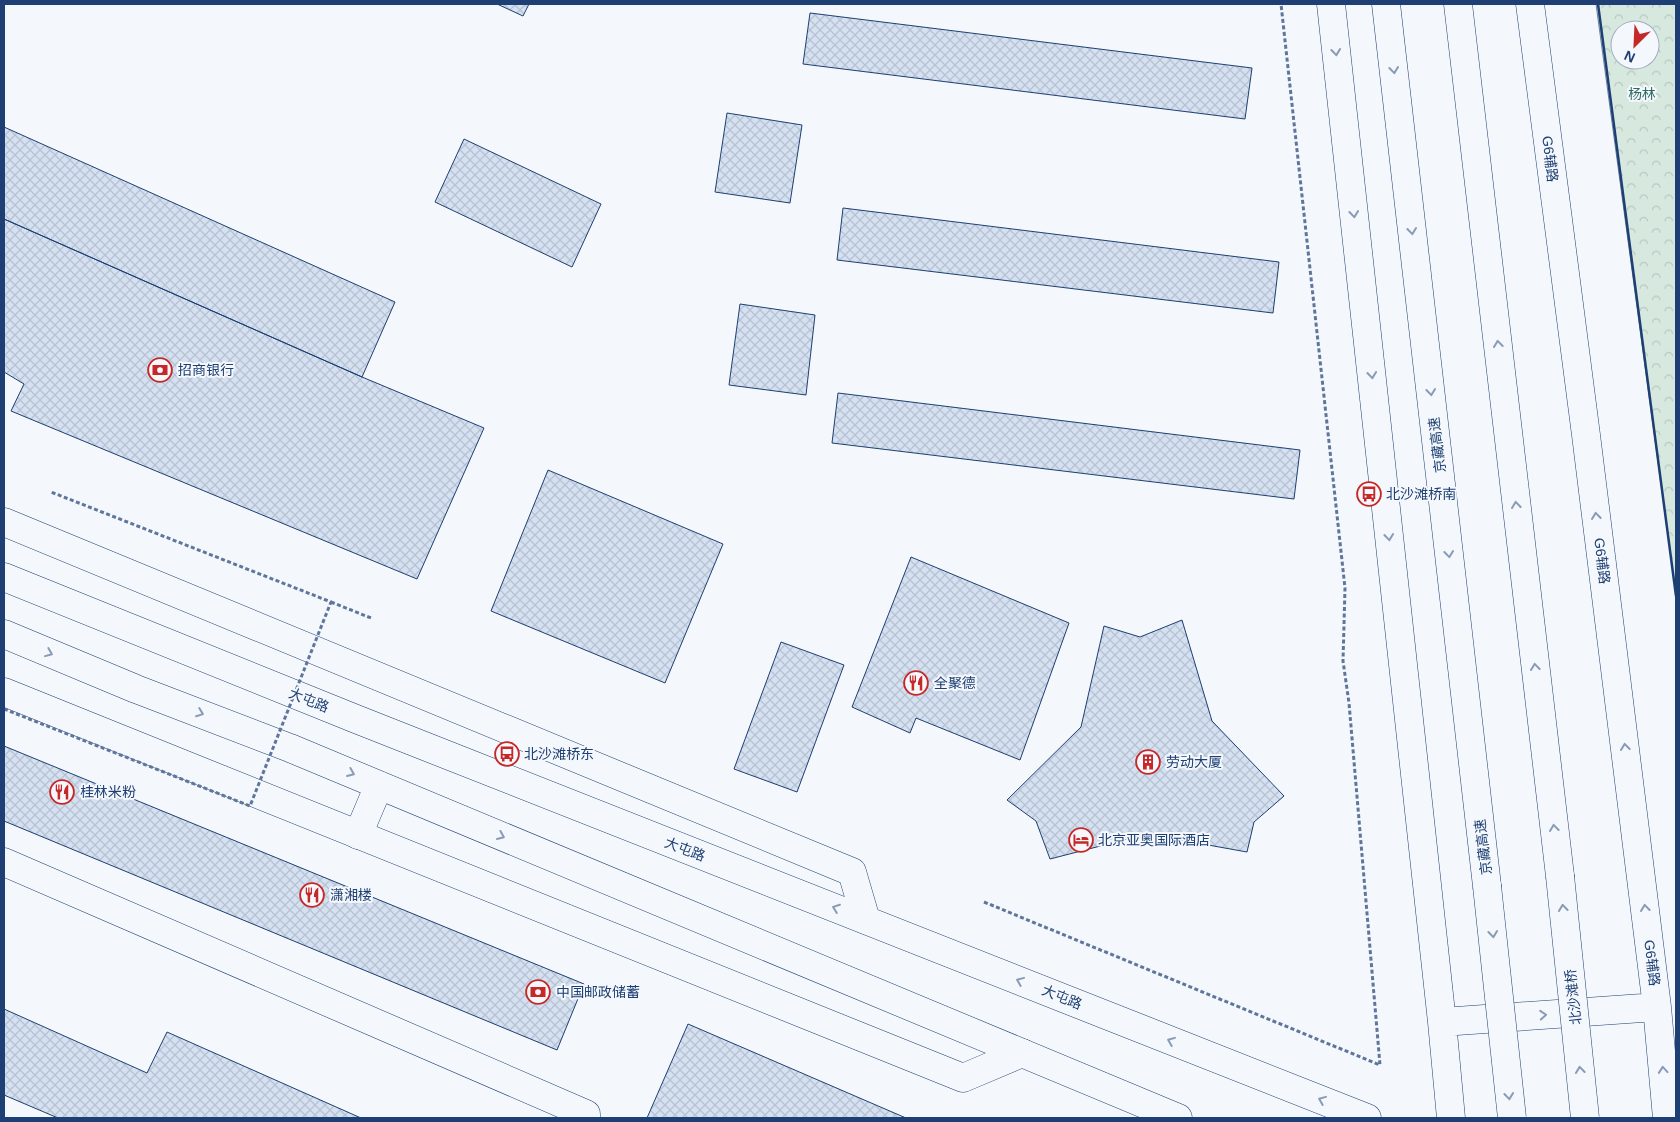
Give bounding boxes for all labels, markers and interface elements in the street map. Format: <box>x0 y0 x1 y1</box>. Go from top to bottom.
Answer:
north arrow <box>1610 20 1660 70</box>
text: N <box>1622 48 1638 66</box>
one-way arrow <box>1330 49 1341 57</box>
one-way arrow <box>1388 66 1399 74</box>
park label: 杨林 <box>1628 86 1656 102</box>
street label: G6辅路 <box>1539 135 1561 183</box>
one-way arrow <box>1348 210 1359 218</box>
one-way arrow <box>1406 227 1417 235</box>
one-way arrow <box>1493 339 1504 347</box>
bank icon: 招商银行 <box>147 357 173 383</box>
place label: 招商银行 <box>178 362 234 378</box>
one-way arrow <box>1366 372 1377 380</box>
one-way arrow <box>1425 389 1436 397</box>
street label: 京藏高速 <box>1426 416 1448 474</box>
bus stop icon: 北沙滩桥南 <box>1356 481 1382 507</box>
place label: 北沙滩桥南 <box>1386 486 1456 502</box>
one-way arrow <box>1511 501 1522 509</box>
one-way arrow <box>1591 512 1602 520</box>
one-way arrow <box>1383 533 1394 541</box>
street label: G6辅路 <box>1591 537 1613 585</box>
one-way arrow <box>1443 550 1454 558</box>
one-way arrow <box>44 646 53 657</box>
one-way arrow <box>1530 662 1541 670</box>
restaurant icon: 全聚德 <box>903 670 929 696</box>
place label: 全聚德 <box>934 675 976 691</box>
street label: 大屯路 <box>287 685 331 715</box>
one-way arrow <box>195 707 204 717</box>
bus stop icon: 北沙滩桥东 <box>494 741 520 767</box>
one-way arrow <box>1620 743 1631 751</box>
place label: 北沙滩桥东 <box>524 746 594 762</box>
building icon: 劳动大厦 <box>1135 749 1161 775</box>
place label: 劳动大厦 <box>1166 754 1222 770</box>
one-way arrow <box>346 767 355 778</box>
restaurant icon: 桂林米粉 <box>49 779 75 805</box>
place label: 桂林米粉 <box>80 784 136 800</box>
street label: 京藏高速 <box>1472 818 1494 876</box>
one-way arrow <box>1549 824 1560 832</box>
hotel icon: 北京亚奥国际酒店 <box>1068 827 1094 853</box>
one-way arrow <box>496 830 505 840</box>
place label: 北京亚奥国际酒店 <box>1098 832 1210 848</box>
street label: 大屯路 <box>663 834 707 864</box>
restaurant icon: 潇湘楼 <box>299 882 325 908</box>
place label: 潇湘楼 <box>330 887 372 903</box>
one-way arrow <box>832 904 841 914</box>
one-way arrow <box>1558 904 1569 912</box>
one-way arrow <box>1640 904 1651 912</box>
one-way arrow <box>1487 931 1498 939</box>
street label: G6辅路 <box>1641 939 1663 987</box>
street label: 北沙滩桥 <box>1562 968 1584 1026</box>
one-way arrow <box>1016 977 1025 987</box>
bank icon: 中国邮政储蓄 <box>525 979 551 1005</box>
street label: 大屯路 <box>1040 982 1084 1012</box>
place label: 中国邮政储蓄 <box>556 984 640 1000</box>
one-way arrow <box>1539 1010 1547 1021</box>
one-way arrow <box>1167 1036 1176 1047</box>
one-way arrow <box>1575 1065 1586 1073</box>
one-way arrow <box>1658 1065 1669 1073</box>
one-way arrow <box>1504 1092 1515 1100</box>
one-way arrow <box>1318 1096 1327 1107</box>

